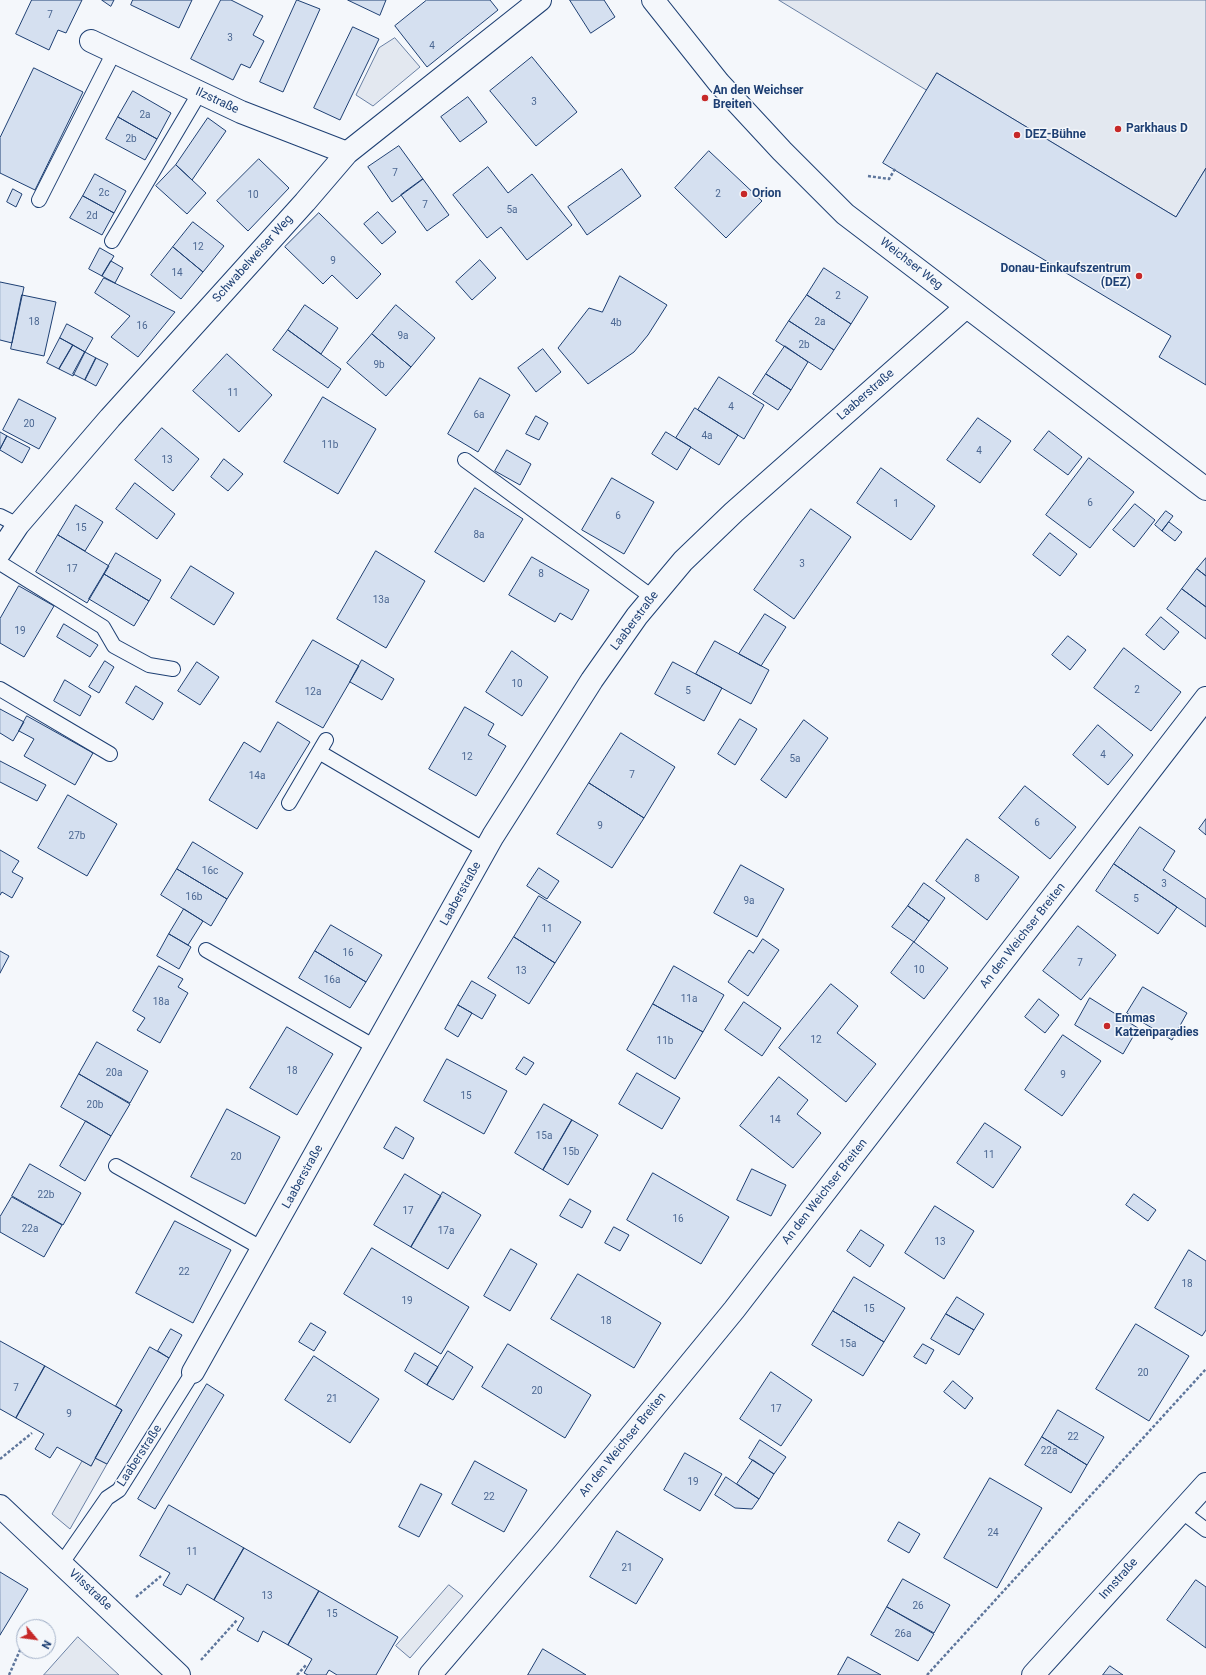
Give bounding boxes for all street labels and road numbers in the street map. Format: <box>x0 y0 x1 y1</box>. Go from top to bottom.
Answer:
street label: Ilzstraße <box>193 85 241 117</box>
street label: Schwabelweiser Weg <box>210 212 296 306</box>
street label: Weichser Weg <box>877 235 945 293</box>
street label: Laaberstraße <box>835 366 897 424</box>
street label: Laaberstraße <box>608 588 662 654</box>
street label: Laaberstraße <box>438 860 484 928</box>
street label: An den Weichser Breiten <box>977 880 1069 992</box>
street label: An den Weichser Breiten <box>779 1136 871 1248</box>
street label: Laaberstraße <box>280 1143 326 1211</box>
street label: An den Weichser Breiten <box>576 1390 670 1500</box>
street label: Laaberstraße <box>115 1422 165 1490</box>
street label: Innstraße <box>1097 1555 1141 1603</box>
street label: Vilsstraße <box>65 1566 115 1614</box>

